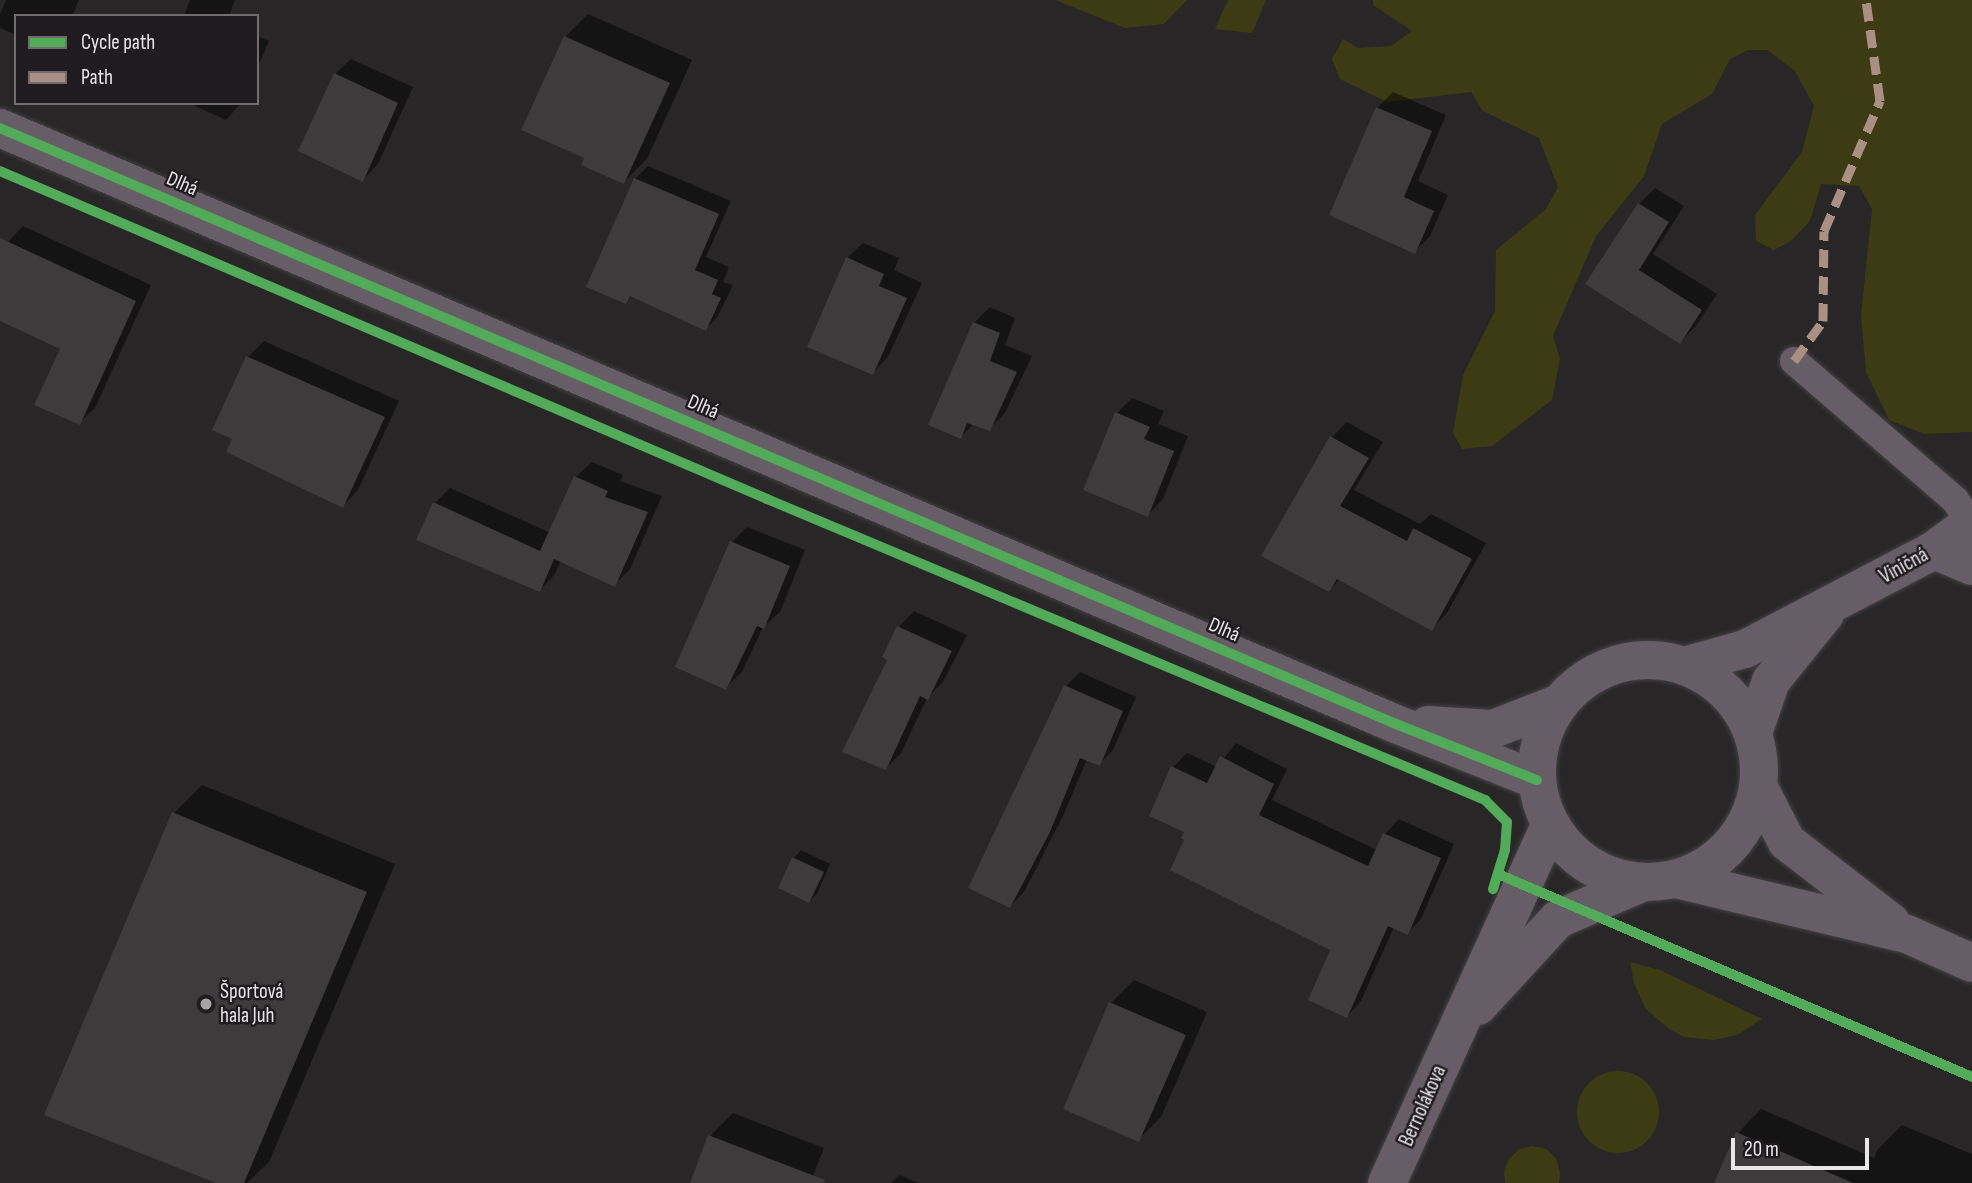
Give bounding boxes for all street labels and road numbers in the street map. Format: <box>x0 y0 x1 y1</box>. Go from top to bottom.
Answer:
street label: Dlhá <box>163 166 201 202</box>
street label: Dlhá <box>684 389 722 425</box>
street label: Viničná <box>1875 542 1933 590</box>
street label: Dlhá <box>1205 612 1243 648</box>
street label: Bernolákova <box>1394 1062 1452 1150</box>

